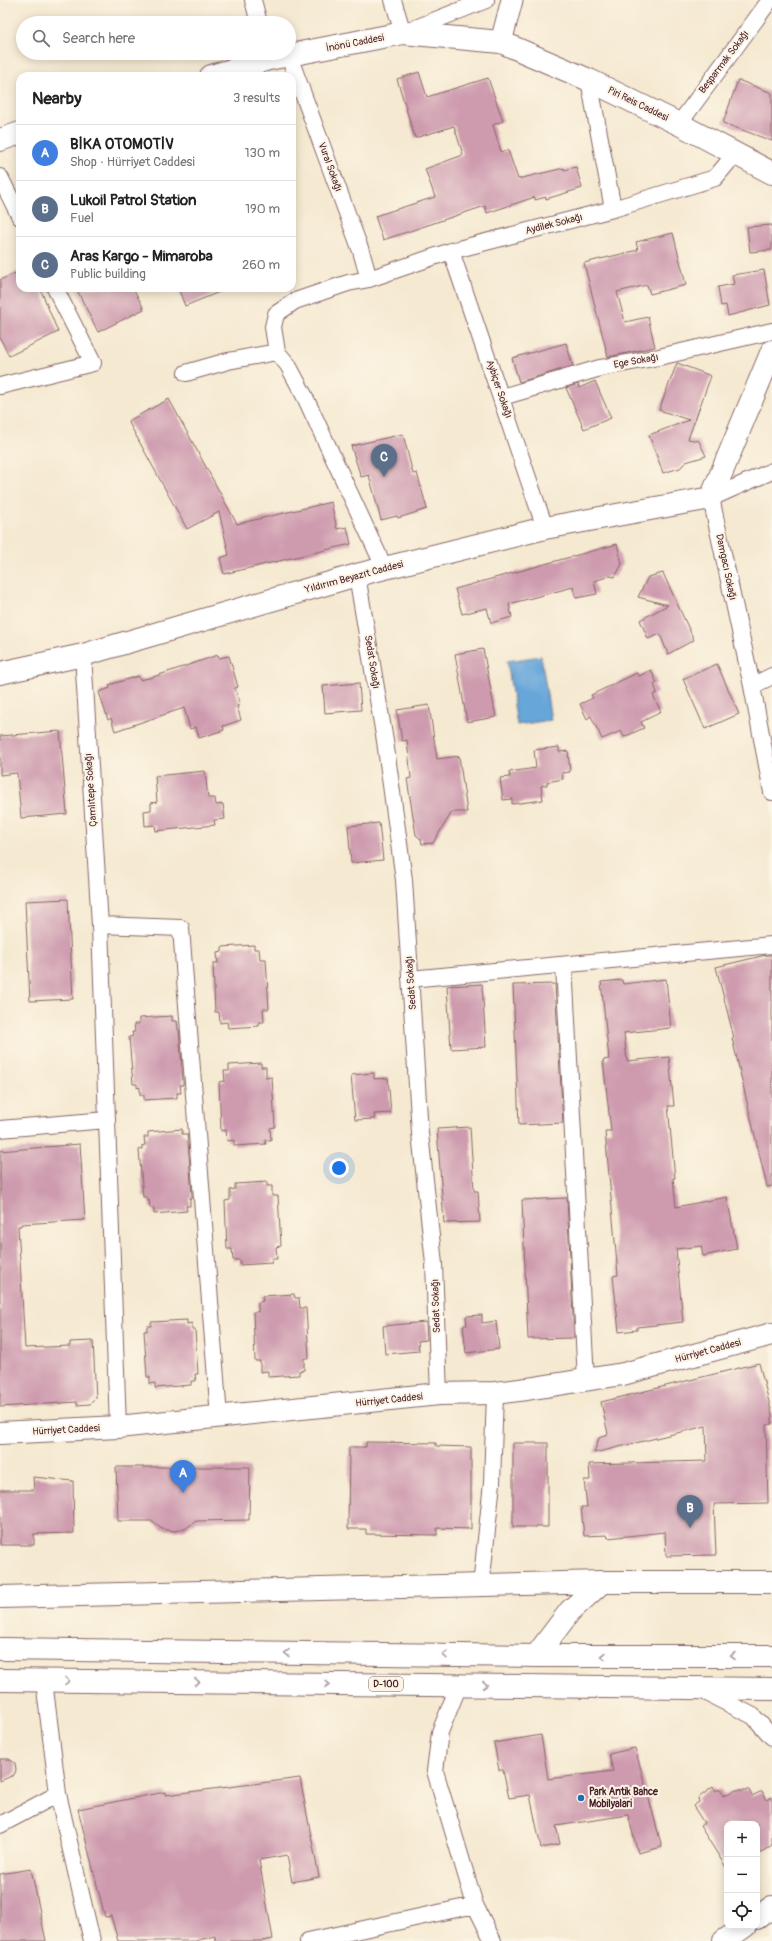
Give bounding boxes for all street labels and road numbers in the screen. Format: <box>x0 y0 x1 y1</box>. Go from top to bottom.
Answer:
street label: Beşparmak Sokağı <box>696 28 752 96</box>
street label: İnönü Caddesi <box>325 30 385 55</box>
street label: Piri Reis Caddesi <box>606 84 670 124</box>
street label: Vural Sokağı <box>316 141 344 193</box>
street label: Aydilek Sokağı <box>524 211 584 237</box>
street label: Ege Sokağı <box>613 351 659 371</box>
street label: Aybiçer Sokağı <box>483 358 515 420</box>
street label: Damgacı Sokağı <box>713 533 739 601</box>
street label: Yıldırım Beyazıt Caddesi <box>303 558 405 596</box>
street label: Sedat Sokağı <box>362 634 382 690</box>
street label: Çamlıtepe Sokağı <box>82 753 100 827</box>
street label: Sedat Sokağı <box>403 956 419 1010</box>
street label: Sedat Sokağı <box>429 1279 443 1333</box>
street label: Hürriyet Caddesi <box>674 1336 742 1366</box>
street label: Hürriyet Caddesi <box>355 1390 423 1410</box>
street label: Hürriyet Caddesi <box>32 1422 100 1438</box>
road number: D-100 <box>369 1677 403 1691</box>

